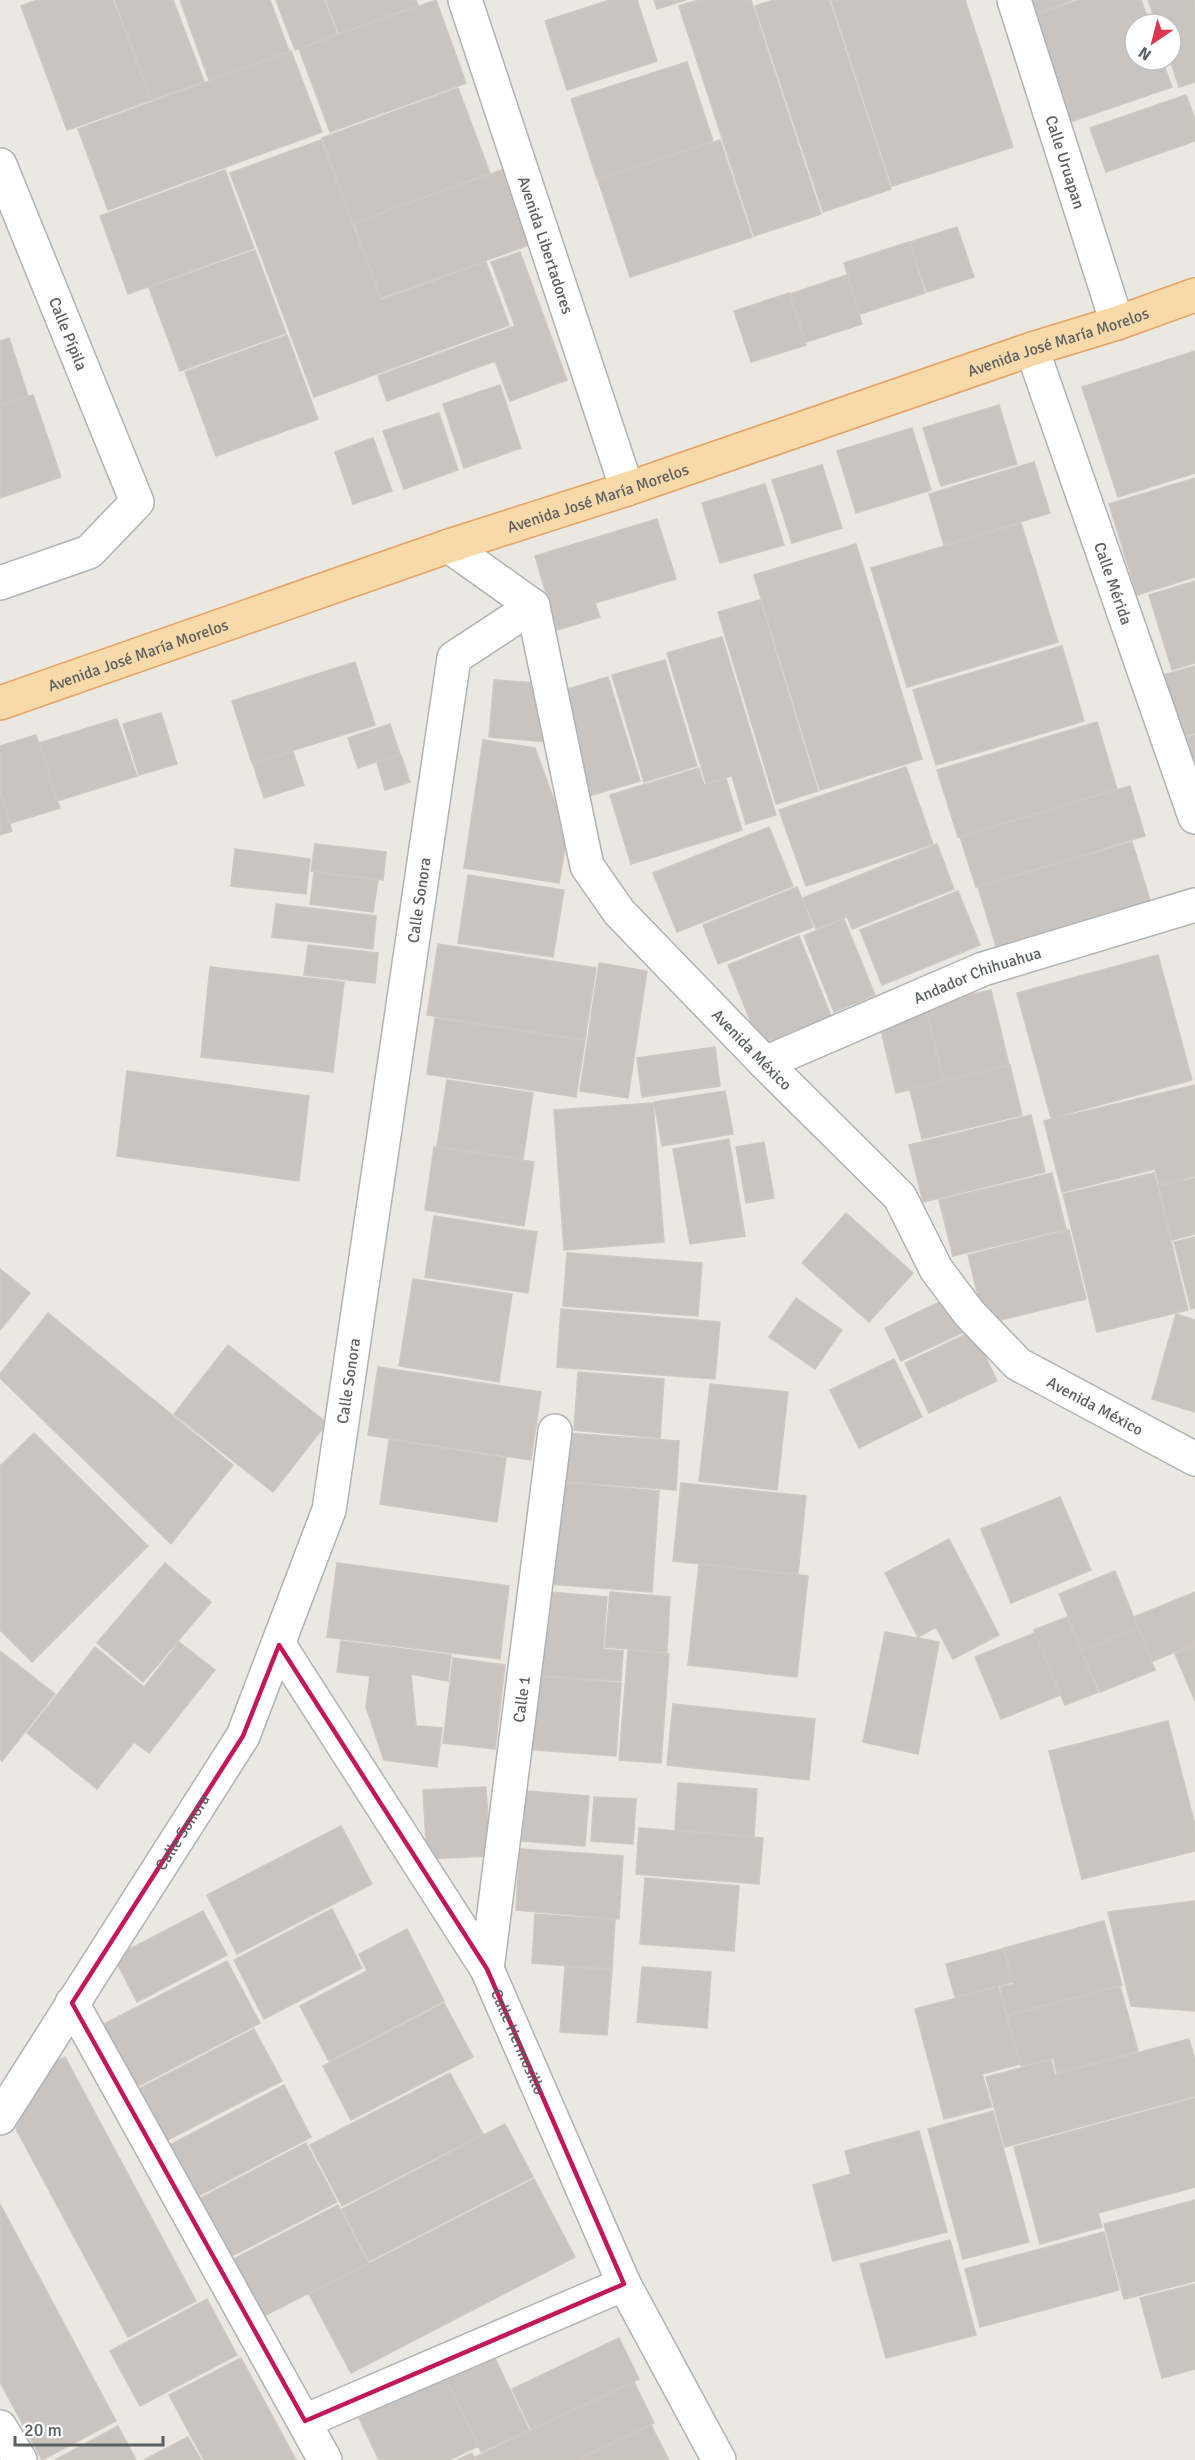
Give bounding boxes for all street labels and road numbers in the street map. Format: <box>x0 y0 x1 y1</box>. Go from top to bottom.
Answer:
street label: Calle Uruapan <box>1040 113 1089 212</box>
street label: Avenida Libertadores <box>513 174 577 317</box>
street label: Calle Pípila <box>44 294 91 374</box>
street label: Avenida José María Morelos <box>965 303 1152 382</box>
street label: Avenida José María Morelos <box>505 459 691 538</box>
street label: Calle Mérida <box>1089 539 1136 628</box>
street label: Avenida José María Morelos <box>45 615 231 697</box>
street label: Calle Sonora <box>403 856 436 944</box>
street label: Andador Chihuahua <box>911 943 1044 1009</box>
street label: Avenida México <box>707 1005 796 1095</box>
street label: Calle Sonora <box>333 1337 365 1425</box>
street label: Avenida México <box>1043 1372 1146 1440</box>
street label: Calle 1 <box>509 1675 535 1724</box>
street label: Calle Sonora <box>151 1791 214 1874</box>
street label: Calle Hermosillo <box>486 1986 549 2098</box>

